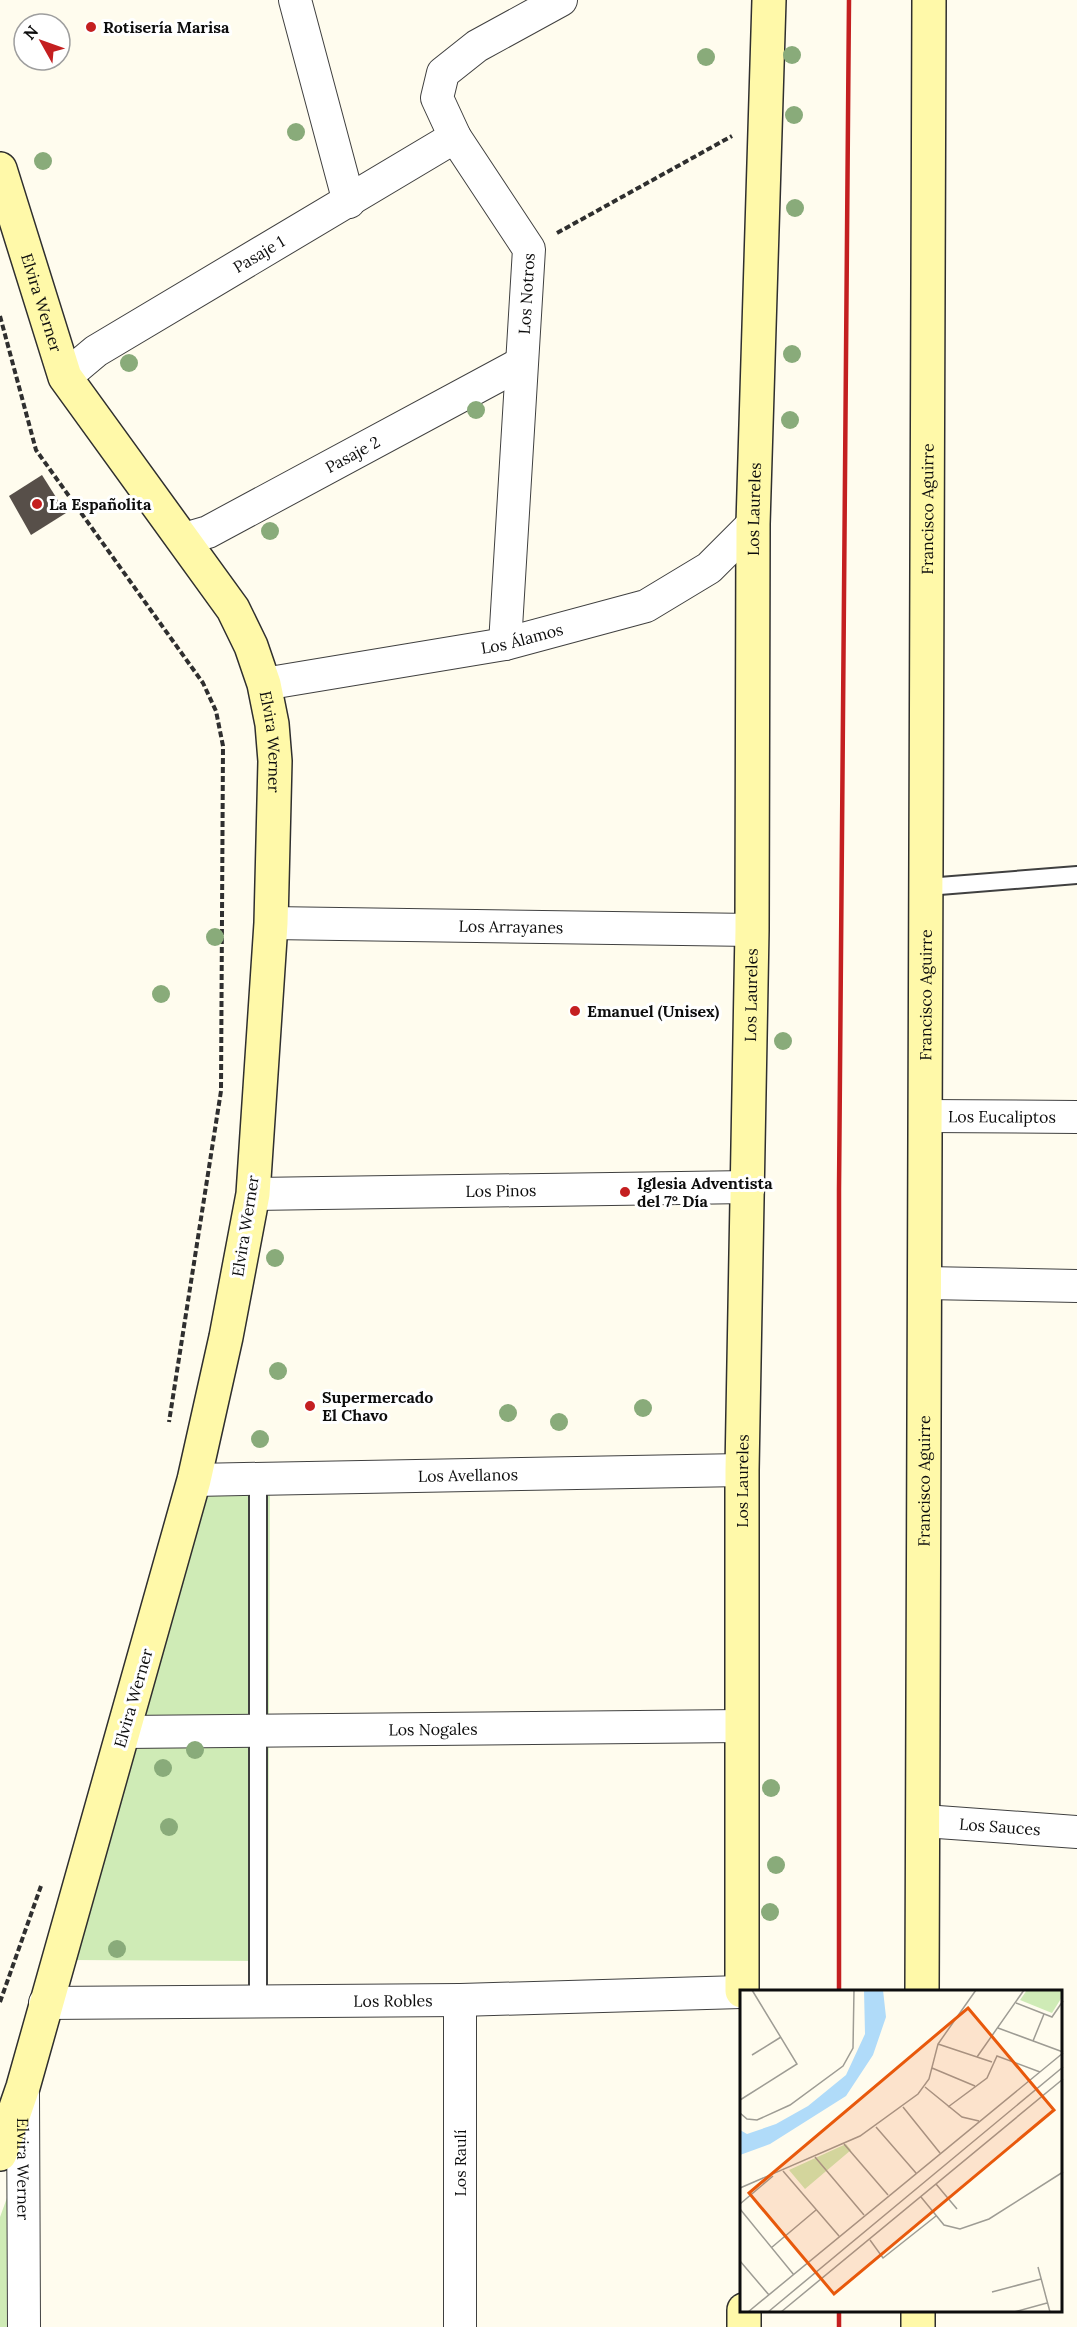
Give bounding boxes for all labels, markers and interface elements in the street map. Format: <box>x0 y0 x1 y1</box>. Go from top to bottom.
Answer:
north arrow <box>12 12 72 72</box>
place label: Rotisería Marisa <box>103 17 230 37</box>
marker: Rotisería Marisa <box>84 20 98 34</box>
text: N <box>19 21 42 44</box>
street label: Pasaje 1 <box>229 231 288 277</box>
street label: Elvira Werner <box>17 251 67 355</box>
street label: Los Notros <box>514 252 539 335</box>
street label: Pasaje 2 <box>322 431 383 477</box>
street label: Francisco Aguirre <box>917 443 937 575</box>
street label: Los Laureles <box>743 462 765 556</box>
place label: La Españolita <box>49 494 152 514</box>
marker: La Españolita <box>30 497 44 511</box>
street label: Los Álamos <box>479 619 565 658</box>
street label: Elvira Werner <box>256 689 285 793</box>
street label: Los Arrayanes <box>458 916 563 937</box>
street label: Francisco Aguirre <box>915 929 936 1061</box>
street label: Los Laureles <box>740 948 762 1042</box>
place label: Emanuel (Unisex) <box>587 1001 720 1022</box>
marker: Emanuel (Unisex) <box>568 1004 582 1018</box>
street label: Los Eucaliptos <box>948 1106 1056 1127</box>
place label: Iglesia Adventista del 7° Día <box>637 1173 773 1211</box>
street label: Elvira Werner <box>227 1174 263 1278</box>
street label: Los Pinos <box>465 1180 537 1201</box>
marker: Iglesia Adventista del 7° Día <box>618 1185 632 1199</box>
place label: Supermercado El Chavo <box>322 1387 433 1425</box>
marker: Supermercado El Chavo <box>303 1399 317 1413</box>
street label: Francisco Aguirre <box>914 1415 934 1547</box>
street label: Los Laureles <box>732 1434 753 1528</box>
street label: Los Avellanos <box>418 1464 518 1486</box>
street label: Elvira Werner <box>109 1646 157 1750</box>
street label: Los Nogales <box>388 1719 478 1739</box>
street label: Los Sauces <box>958 1814 1041 1839</box>
street label: Los Robles <box>353 1990 433 2011</box>
inset map <box>740 1990 1062 2312</box>
street label: Elvira Werner <box>13 2118 34 2220</box>
street label: Los Raulí <box>450 2130 470 2196</box>

